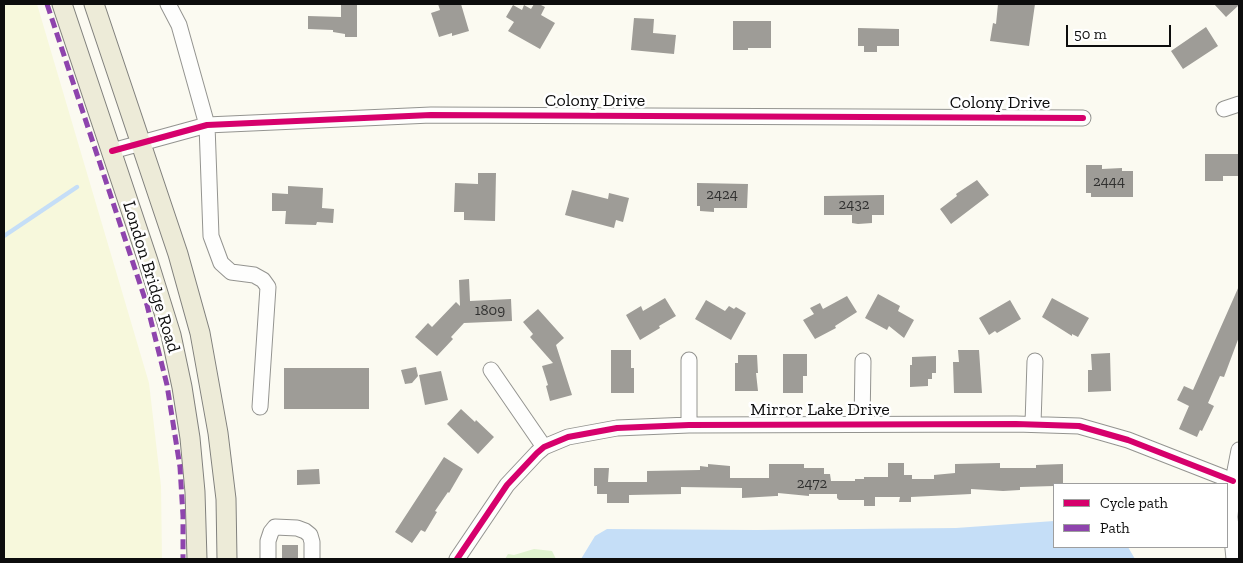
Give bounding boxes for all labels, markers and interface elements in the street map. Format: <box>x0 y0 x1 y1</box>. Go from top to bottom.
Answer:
scale bar <box>1068 15 1173 47</box>
text: 50 m <box>1074 25 1107 43</box>
street label: Colony Drive <box>545 90 645 112</box>
street label: Colony Drive <box>950 92 1050 114</box>
house number: 2444 <box>1093 173 1125 191</box>
house number: 2424 <box>706 186 738 204</box>
house number: 2432 <box>839 196 869 214</box>
street label: London Bridge Road <box>118 199 184 355</box>
house number: 1809 <box>475 302 505 320</box>
street label: Mirror Lake Drive <box>750 399 890 421</box>
house number: 2472 <box>797 475 827 493</box>
legend <box>1053 483 1228 548</box>
text: Cycle path <box>1100 494 1168 512</box>
text: Path <box>1100 519 1130 537</box>

